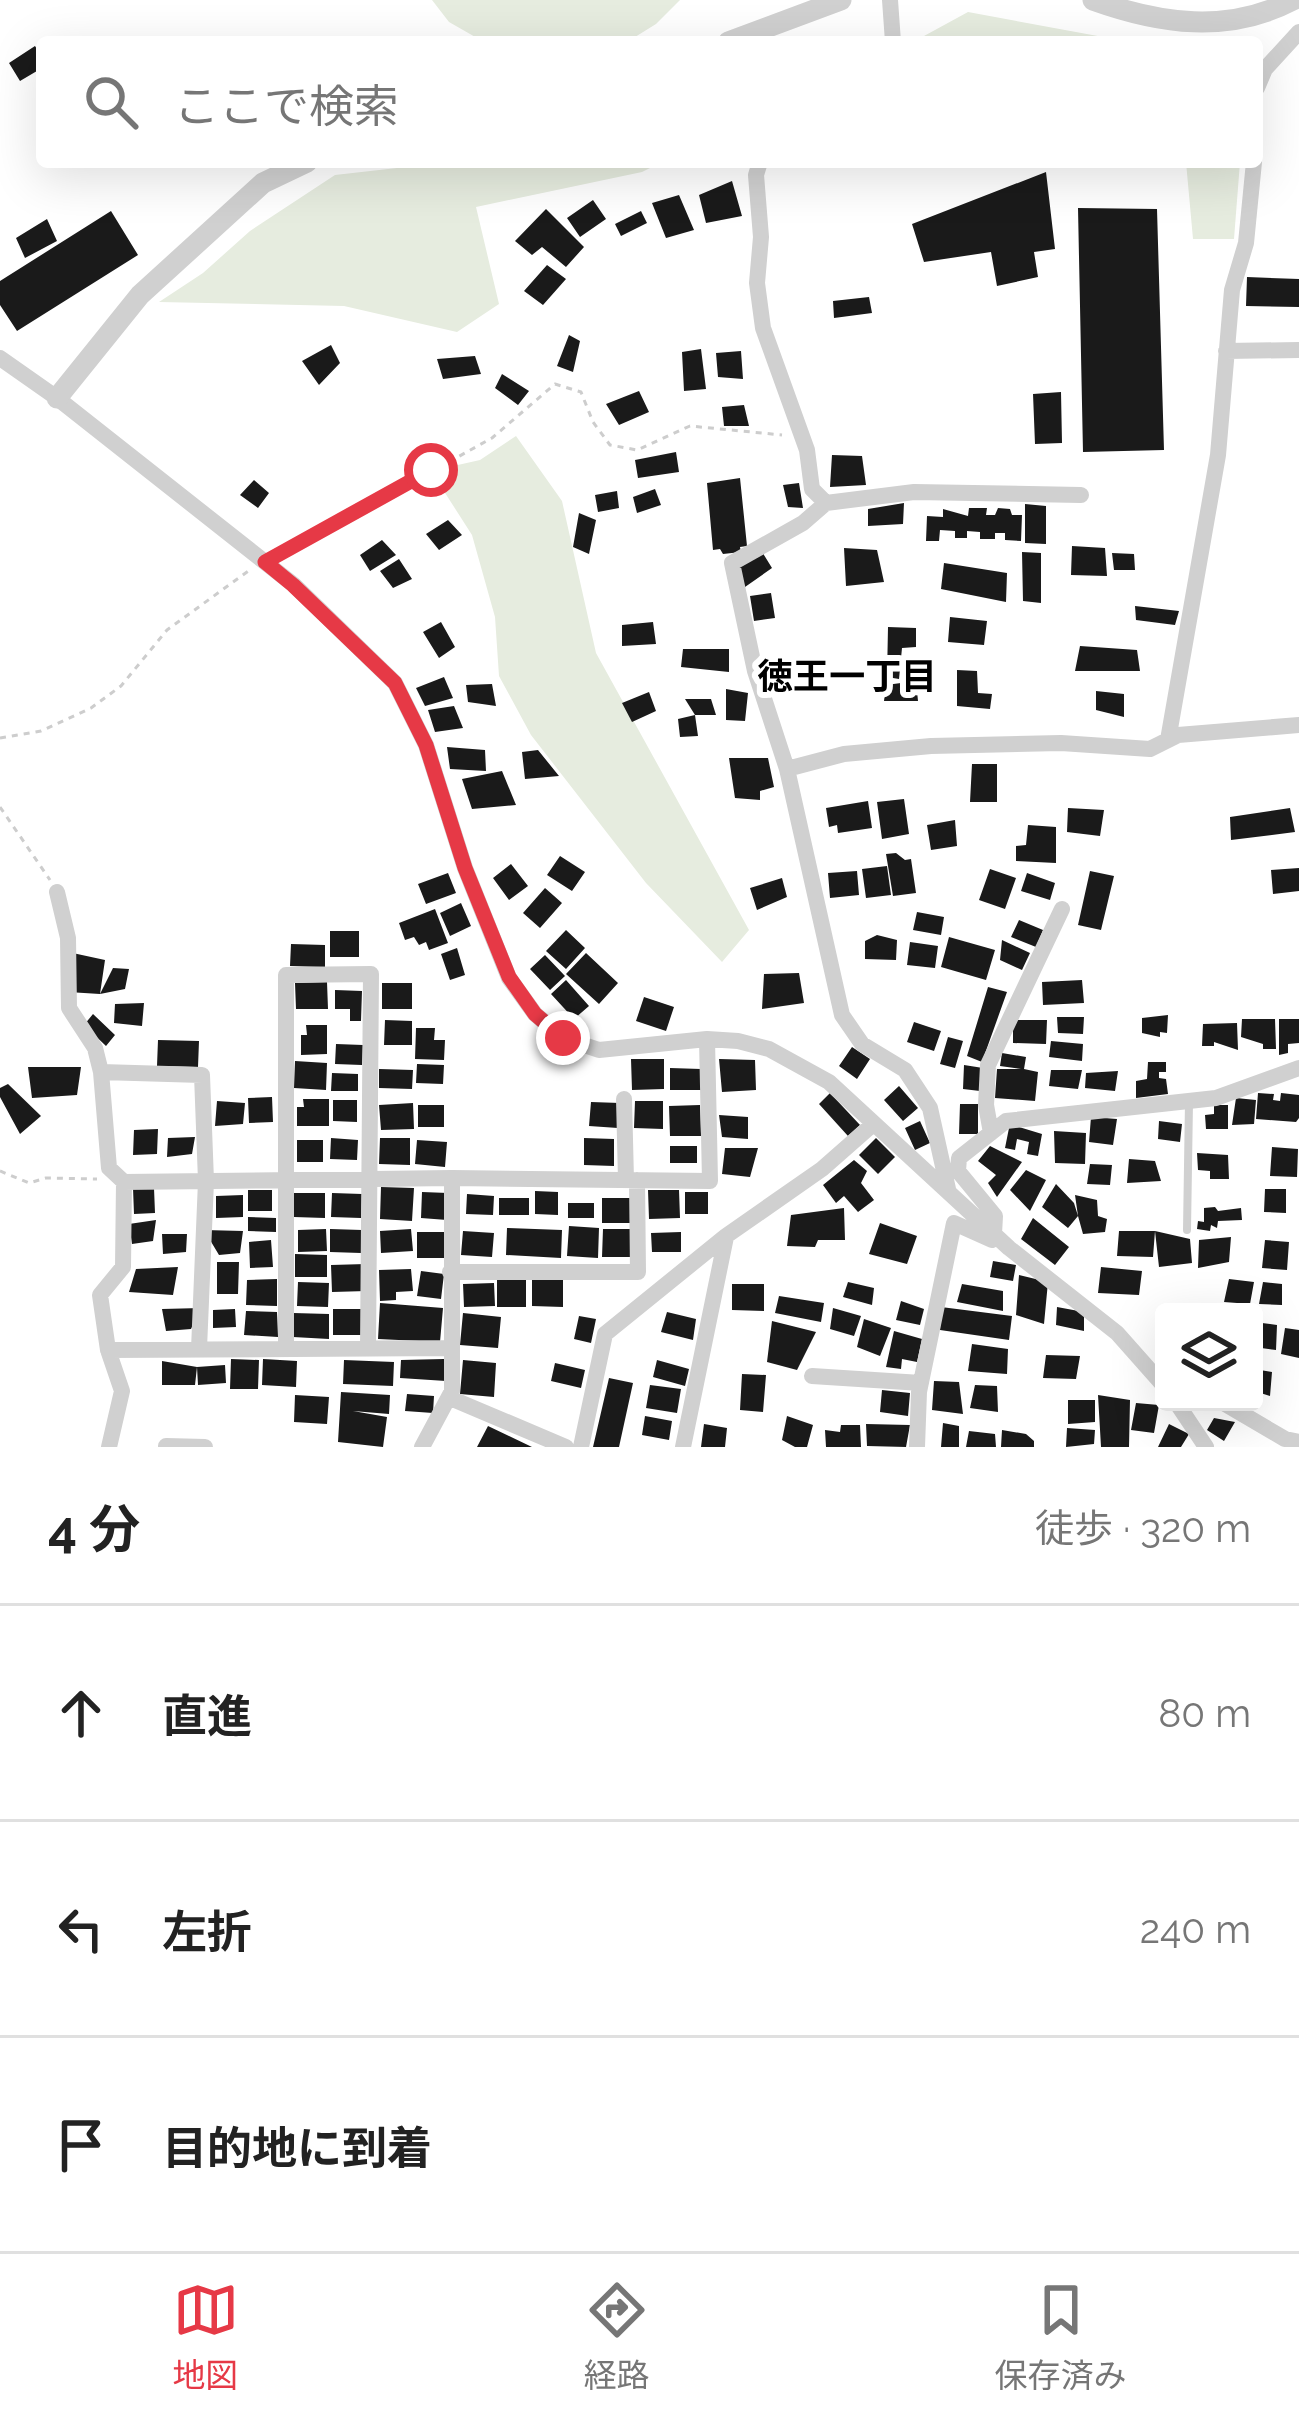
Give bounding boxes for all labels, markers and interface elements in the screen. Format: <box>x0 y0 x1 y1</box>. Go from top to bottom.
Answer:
search box <box>36 36 1263 168</box>
icon: search <box>78 69 144 135</box>
text: ここで検索 <box>174 80 399 133</box>
route start <box>404 443 458 497</box>
district label: 徳王一丁目 <box>757 655 937 697</box>
route end <box>536 1011 590 1065</box>
map controls <box>1155 1303 1263 1411</box>
button: layers <box>1155 1303 1263 1411</box>
text: 4 分 <box>48 1499 140 1559</box>
text: 徒歩 · 320 m <box>1035 1505 1251 1551</box>
icon: ahead <box>48 1680 114 1746</box>
text: 直進 <box>162 1690 252 1743</box>
text: 80 m <box>1158 1690 1251 1736</box>
icon: left <box>48 1896 114 1962</box>
text: 左折 <box>162 1906 252 1959</box>
text: 240 m <box>1140 1906 1251 1952</box>
icon: arrive <box>48 2112 114 2178</box>
text: 目的地に到着 <box>162 2122 432 2175</box>
tab: 地図 <box>173 2277 239 2397</box>
tab: 経路 <box>584 2277 650 2397</box>
tab: 保存済み <box>995 2277 1127 2397</box>

